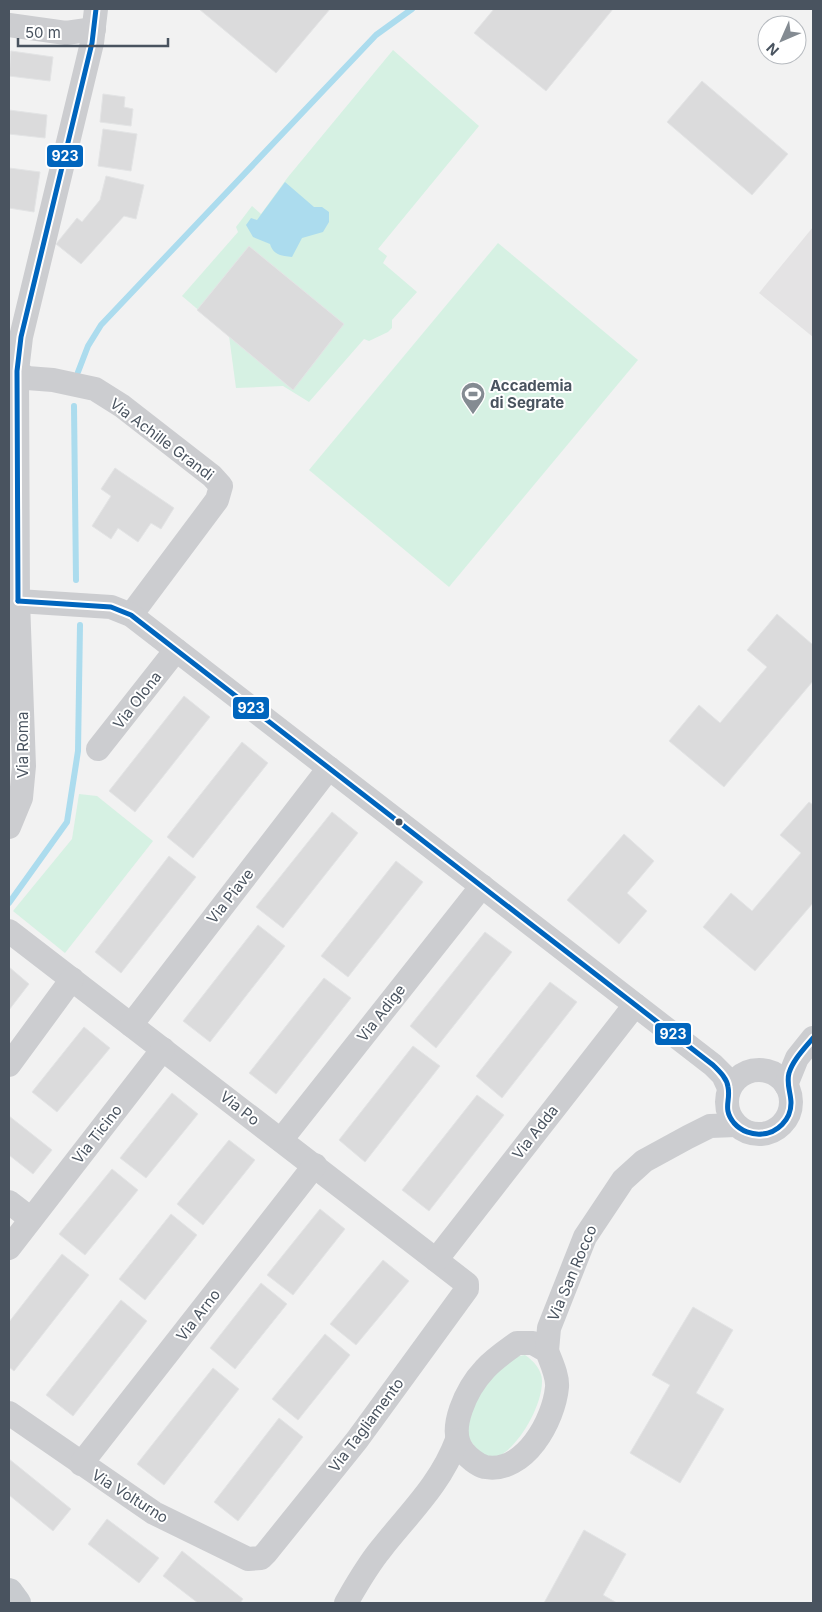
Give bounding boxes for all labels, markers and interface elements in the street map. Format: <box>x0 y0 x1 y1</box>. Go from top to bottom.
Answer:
scale bar <box>18 15 168 47</box>
north arrow <box>757 15 807 65</box>
text: 50 m <box>25 23 61 42</box>
text: N <box>763 40 782 59</box>
line badge: 923 <box>46 144 84 168</box>
text: 923 <box>52 147 78 164</box>
place label: Accademia di Segrate <box>490 376 572 412</box>
sports icon: Accademia di Segrate <box>460 381 486 415</box>
street label: Via Achille Grandi <box>106 394 218 484</box>
street label: Via Olona <box>109 667 165 733</box>
line badge: 923 <box>232 696 270 720</box>
text: 923 <box>238 699 264 716</box>
street label: Via Roma <box>13 712 32 778</box>
unlabelled marker <box>394 817 404 827</box>
street label: Via Piave <box>203 865 257 927</box>
street label: Via Adige <box>353 980 409 1046</box>
line badge: 923 <box>654 1022 692 1046</box>
text: 923 <box>660 1025 686 1042</box>
street label: Via Po <box>216 1087 264 1129</box>
street label: Via Ticino <box>68 1101 126 1167</box>
street label: Via Adda <box>508 1101 562 1163</box>
street label: Via San Rocco <box>543 1222 601 1324</box>
street label: Via Arno <box>172 1285 224 1345</box>
street label: Via Tagliamento <box>324 1374 408 1476</box>
street label: Via Volturno <box>88 1465 172 1527</box>

